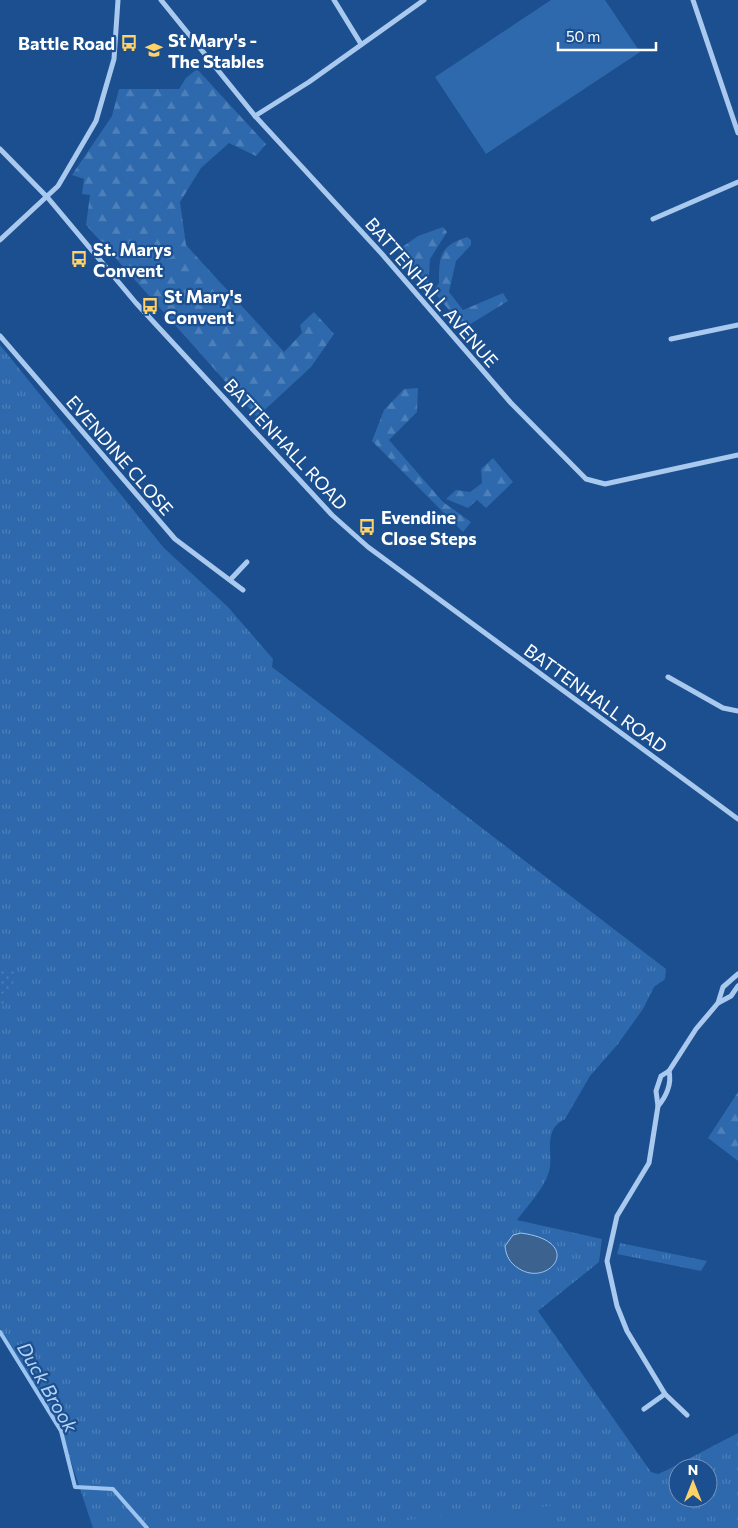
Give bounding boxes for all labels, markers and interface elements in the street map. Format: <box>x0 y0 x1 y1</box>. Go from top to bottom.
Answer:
scale bar <box>558 20 656 52</box>
text: 50 m <box>566 27 600 45</box>
place label: St Mary's - The Stables <box>168 29 264 72</box>
place label: Battle Road <box>18 32 115 54</box>
bus stop icon: Battle Road <box>119 33 139 53</box>
school or university icon: St Mary's - The Stables <box>144 40 164 60</box>
street label: BATTENHALL AVENUE <box>361 213 503 371</box>
place label: St. Marys Convent <box>93 238 172 281</box>
bus stop icon: St. Marys Convent <box>69 249 89 269</box>
place label: St Mary's Convent <box>164 285 242 328</box>
bus stop icon: St Mary's Convent <box>140 296 160 316</box>
street label: BATTENHALL ROAD <box>220 374 352 514</box>
street label: EVENDINE CLOSE <box>62 391 178 519</box>
place label: Evendine Close Steps <box>381 506 477 549</box>
bus stop icon: Evendine Close Steps <box>357 517 377 537</box>
street label: BATTENHALL ROAD <box>520 639 672 757</box>
water label: Duck Brook <box>13 1338 83 1437</box>
north arrow <box>668 1458 718 1508</box>
text: N <box>688 1461 698 1478</box>

